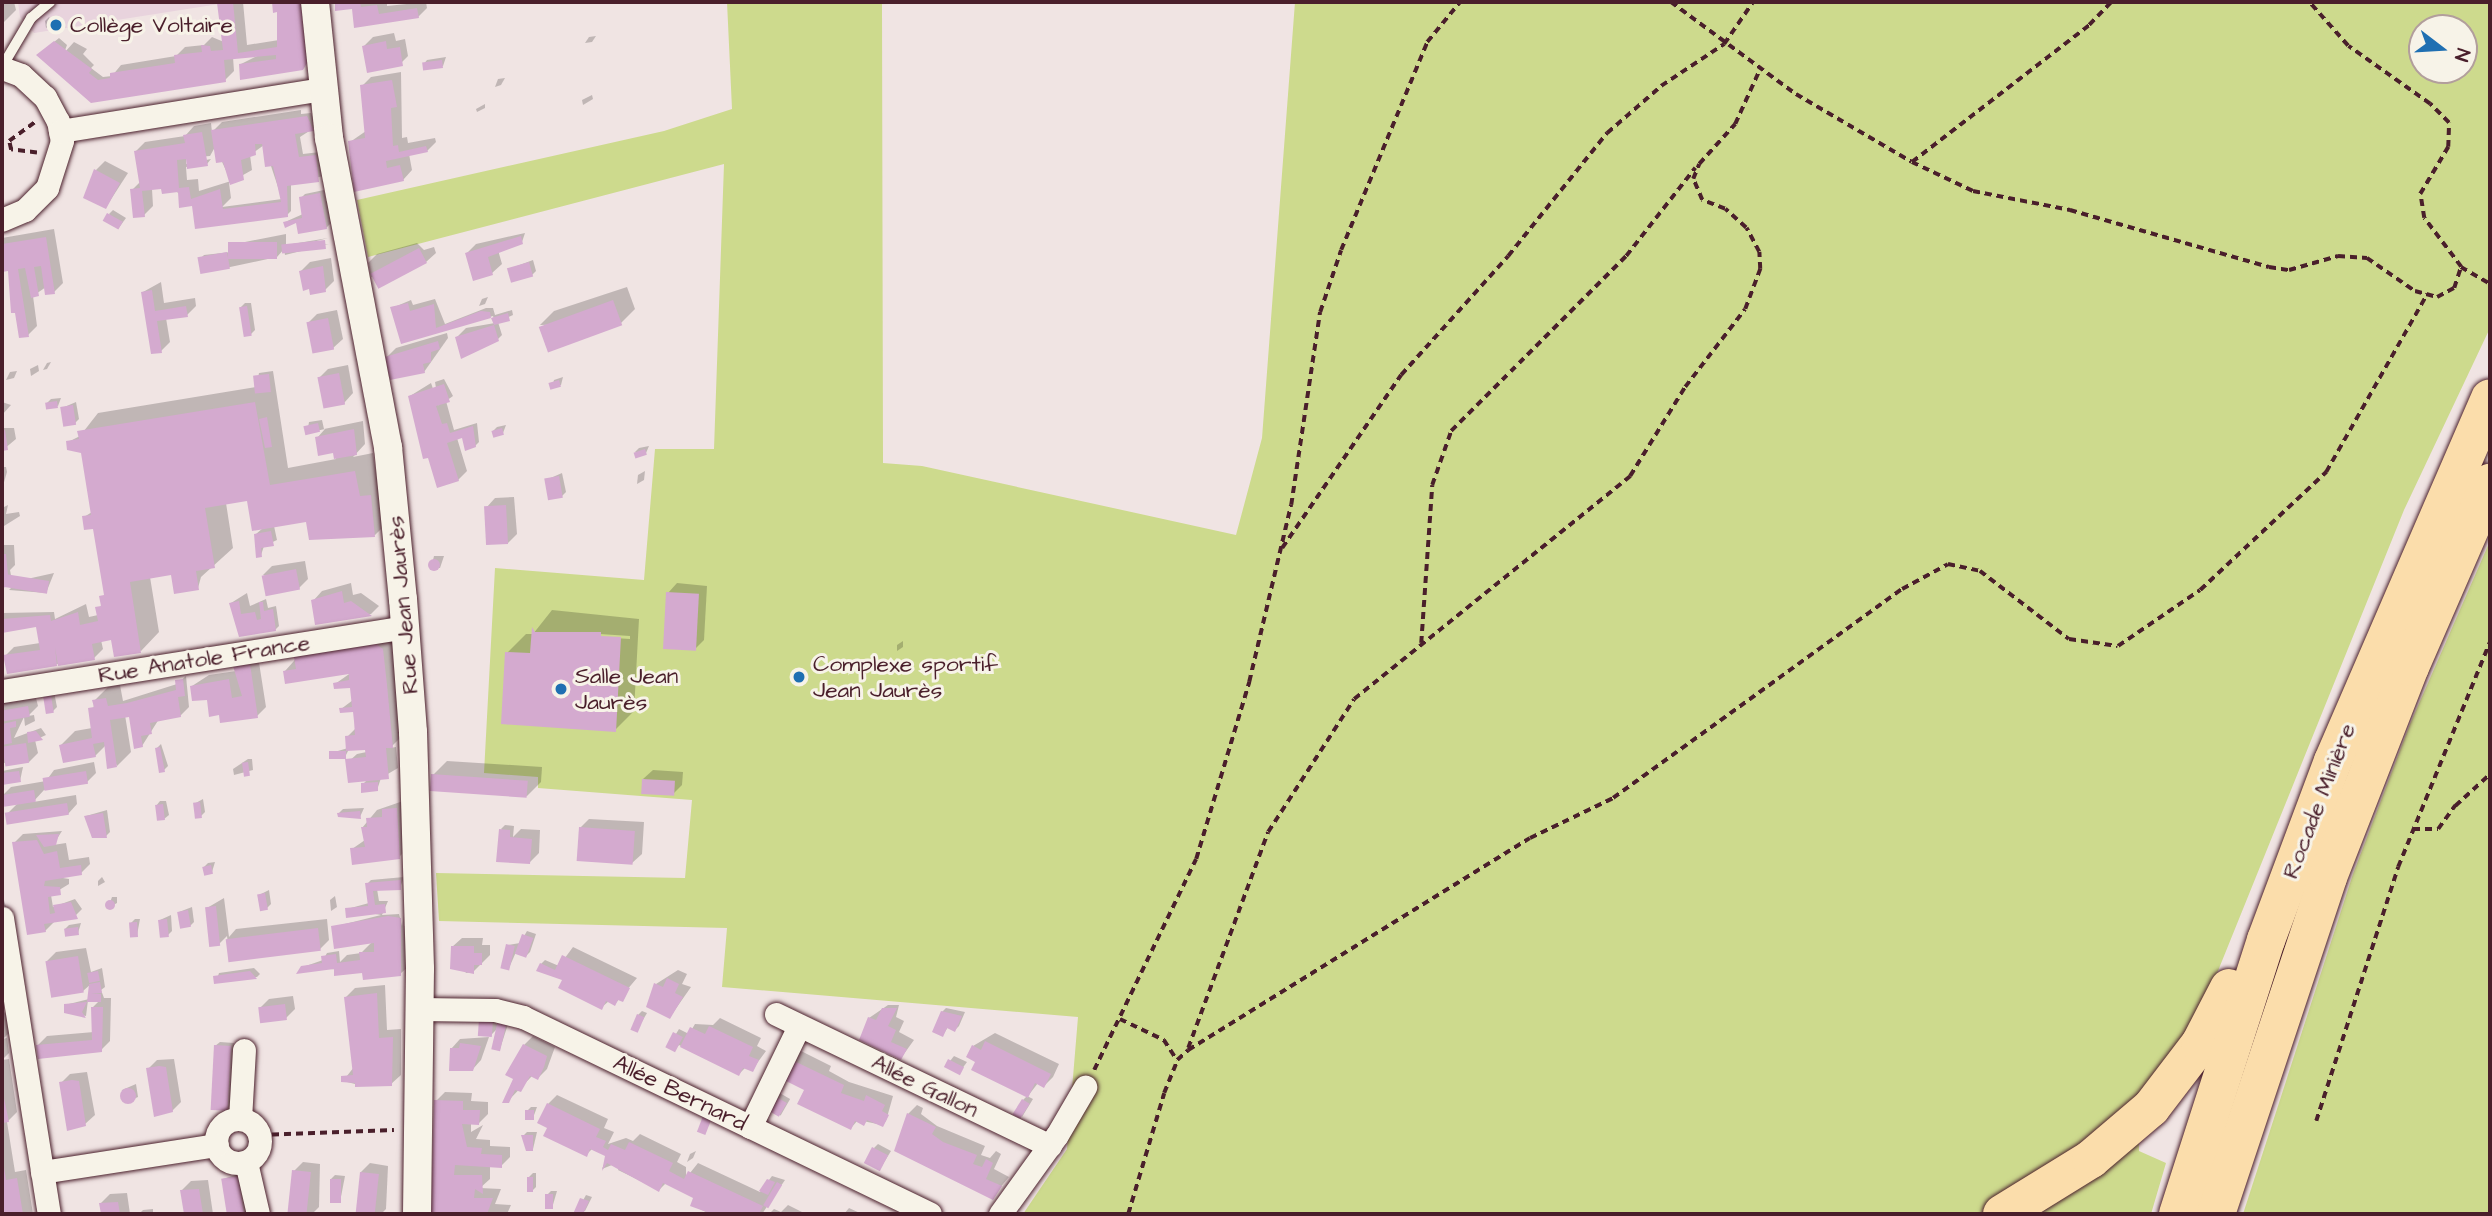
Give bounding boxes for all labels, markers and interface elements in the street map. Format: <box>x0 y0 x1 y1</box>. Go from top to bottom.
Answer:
place label: Collège Voltaire <box>70 11 233 39</box>
north arrow <box>2408 14 2478 84</box>
marker: Collège Voltaire <box>48 17 64 33</box>
text: N <box>2447 45 2476 64</box>
street label: Rue Jean Jaurès <box>381 515 425 695</box>
street label: Rue Anatole France <box>96 629 312 689</box>
place label: Complexe sportif Jean Jaurès <box>813 650 998 704</box>
place label: Salle Jean Jaurès <box>575 662 678 716</box>
marker: Complexe sportif Jean Jaurès <box>791 669 807 685</box>
marker: Salle Jean Jaurès <box>553 681 569 697</box>
street label: Rocade Minière <box>2277 719 2361 883</box>
street label: Allée Gallon <box>867 1048 983 1124</box>
street label: Allée Bernard <box>609 1049 751 1137</box>

